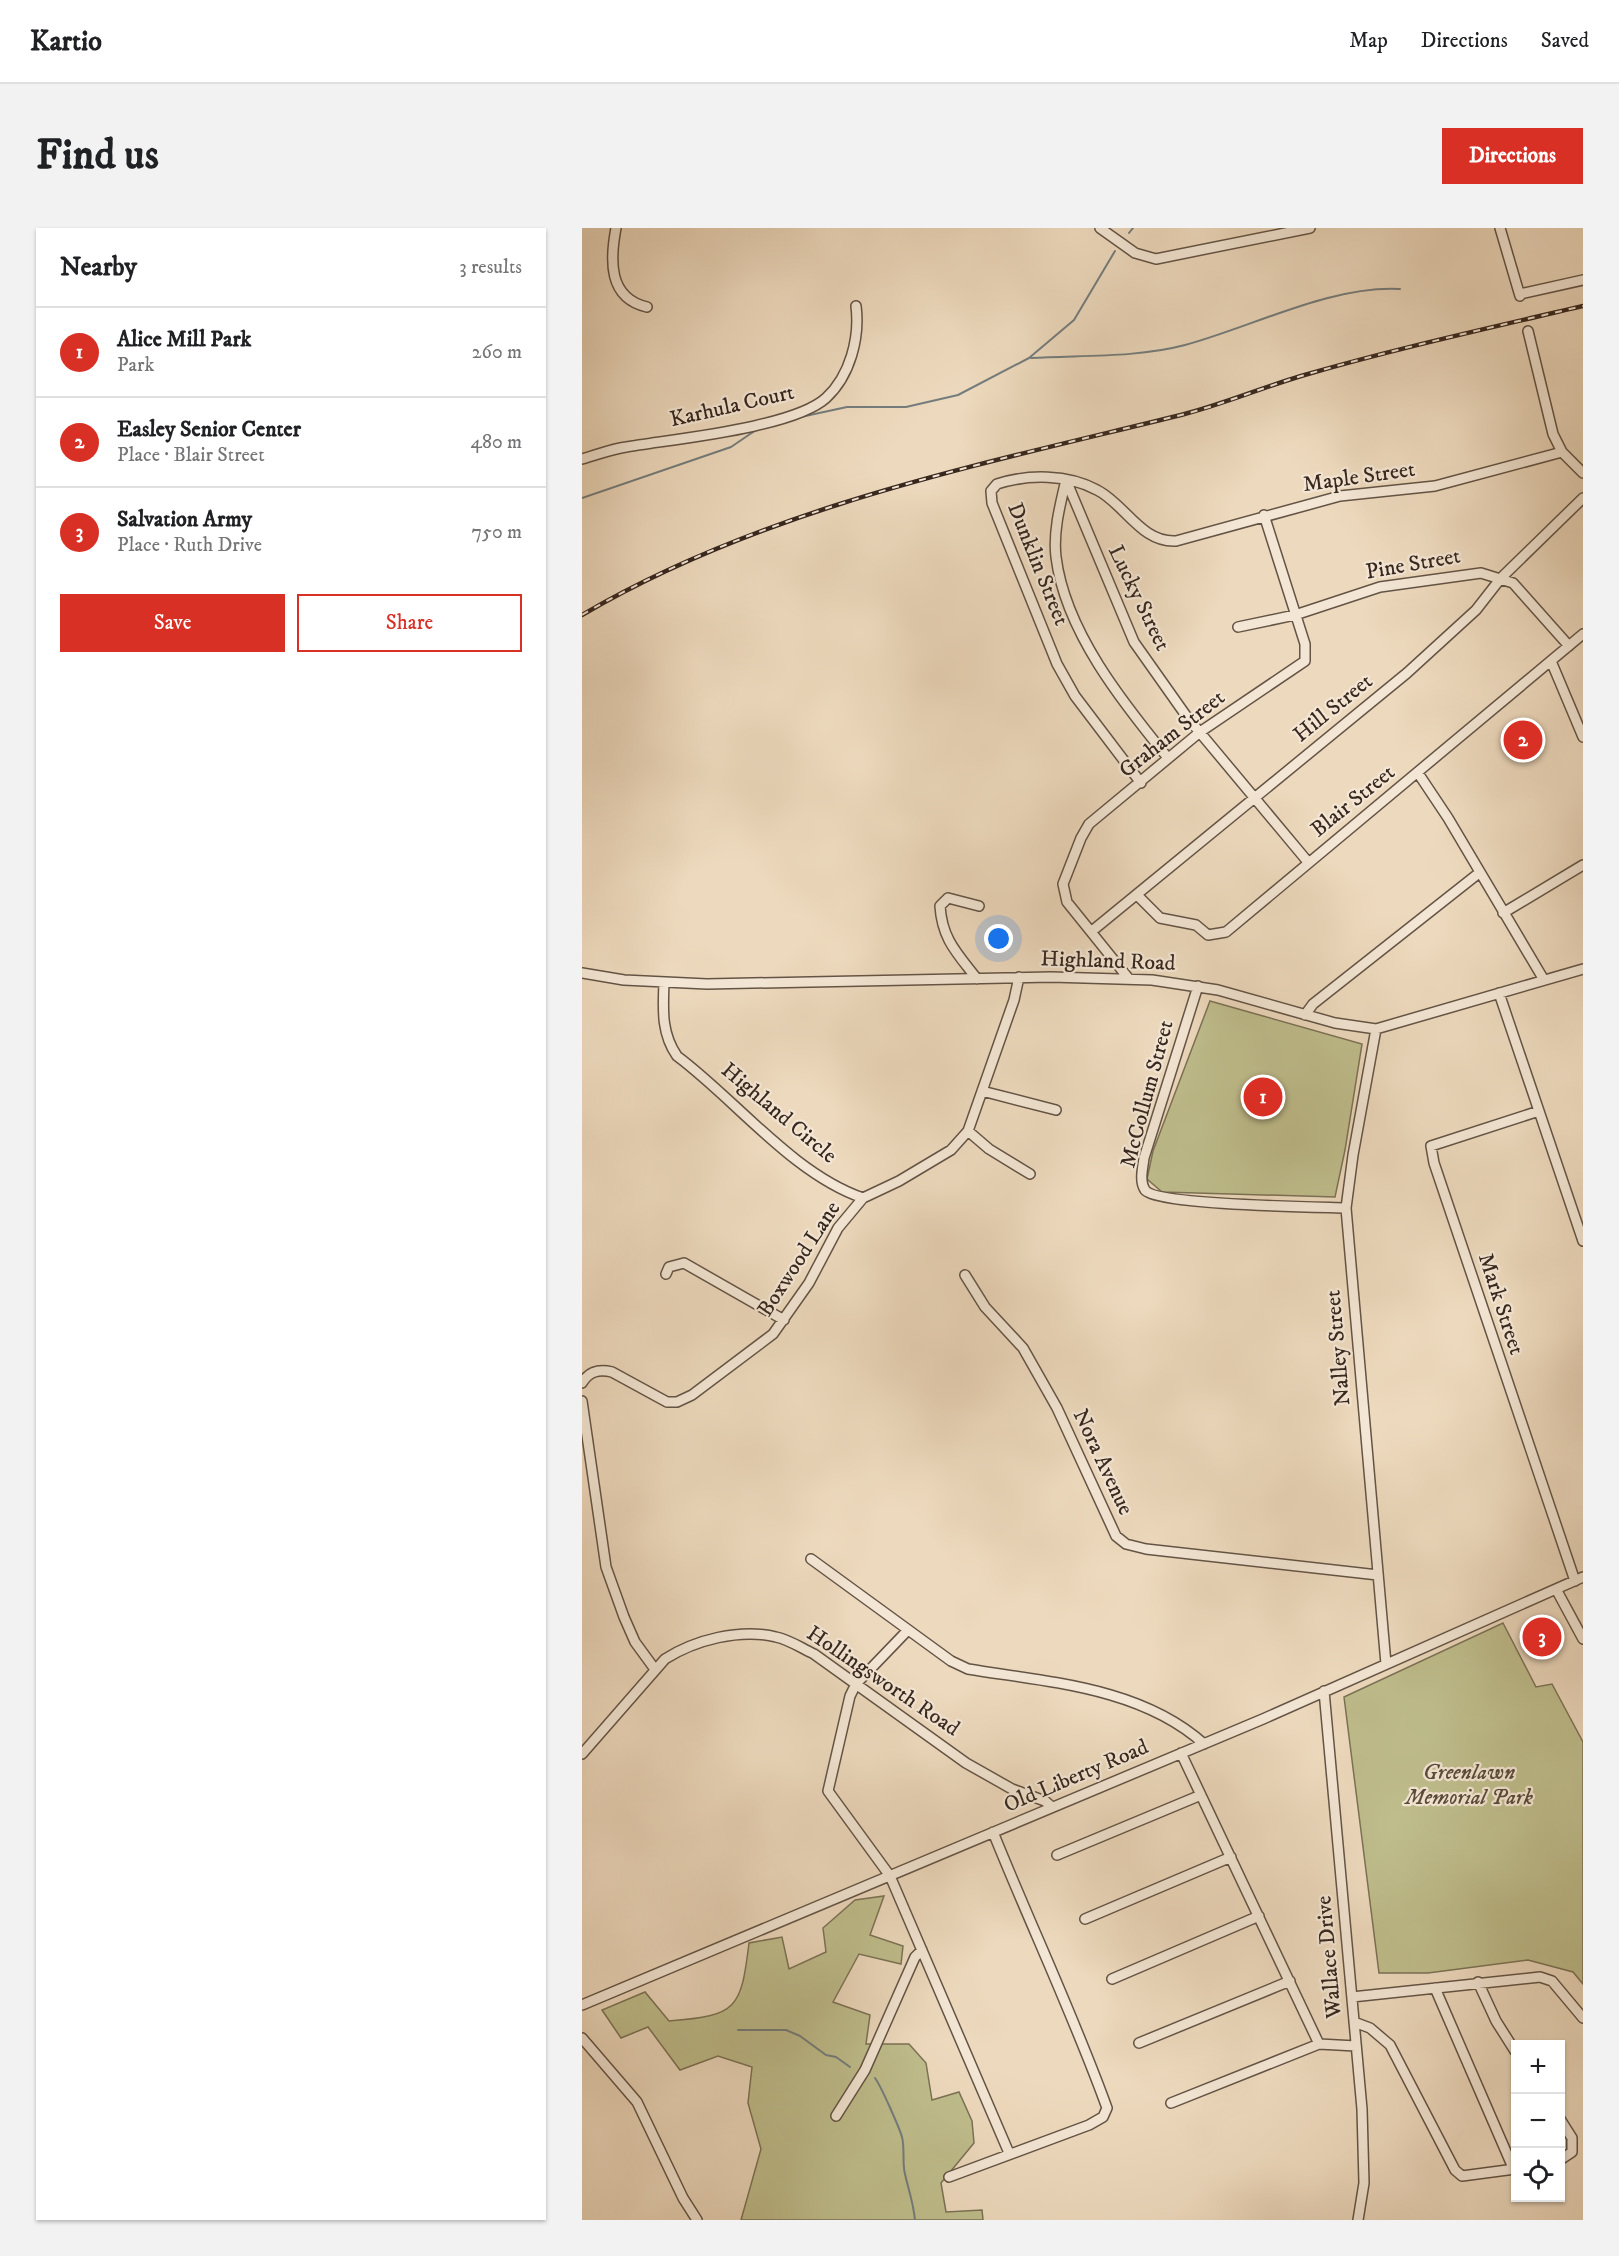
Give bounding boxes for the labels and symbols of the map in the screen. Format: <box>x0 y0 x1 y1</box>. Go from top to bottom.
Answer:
street label: Karhula Court <box>667 379 797 433</box>
street label: Maple Street <box>1301 456 1417 498</box>
street label: Dunklin Street <box>1001 499 1075 629</box>
street label: Lucky Street <box>1102 541 1176 655</box>
street label: Pine Street <box>1364 542 1462 586</box>
street label: Hill Street <box>1288 668 1378 748</box>
street label: Graham Street <box>1114 684 1230 784</box>
pin: 2 <box>1504 718 1542 762</box>
street label: Blair Street <box>1306 759 1400 843</box>
your location <box>984 924 1013 953</box>
street label: Highland Road <box>1040 945 1176 977</box>
street label: McCollum Street <box>1114 1017 1180 1171</box>
street label: Highland Circle <box>716 1057 842 1169</box>
pin: 1 <box>1244 1074 1282 1120</box>
street label: Boxwood Lane <box>752 1196 846 1322</box>
street label: Mark Street <box>1472 1250 1530 1358</box>
street label: Nalley Street <box>1319 1289 1357 1407</box>
street label: Nora Avenue <box>1067 1405 1139 1519</box>
pin: 3 <box>1522 1614 1562 1660</box>
street label: Hollingsworth Road <box>801 1620 965 1742</box>
street label: Old Liberty Road <box>1000 1733 1152 1819</box>
park label: Greenlawn Memorial Park <box>1403 1759 1534 1811</box>
street label: Wallace Drive <box>1310 1895 1348 2020</box>

